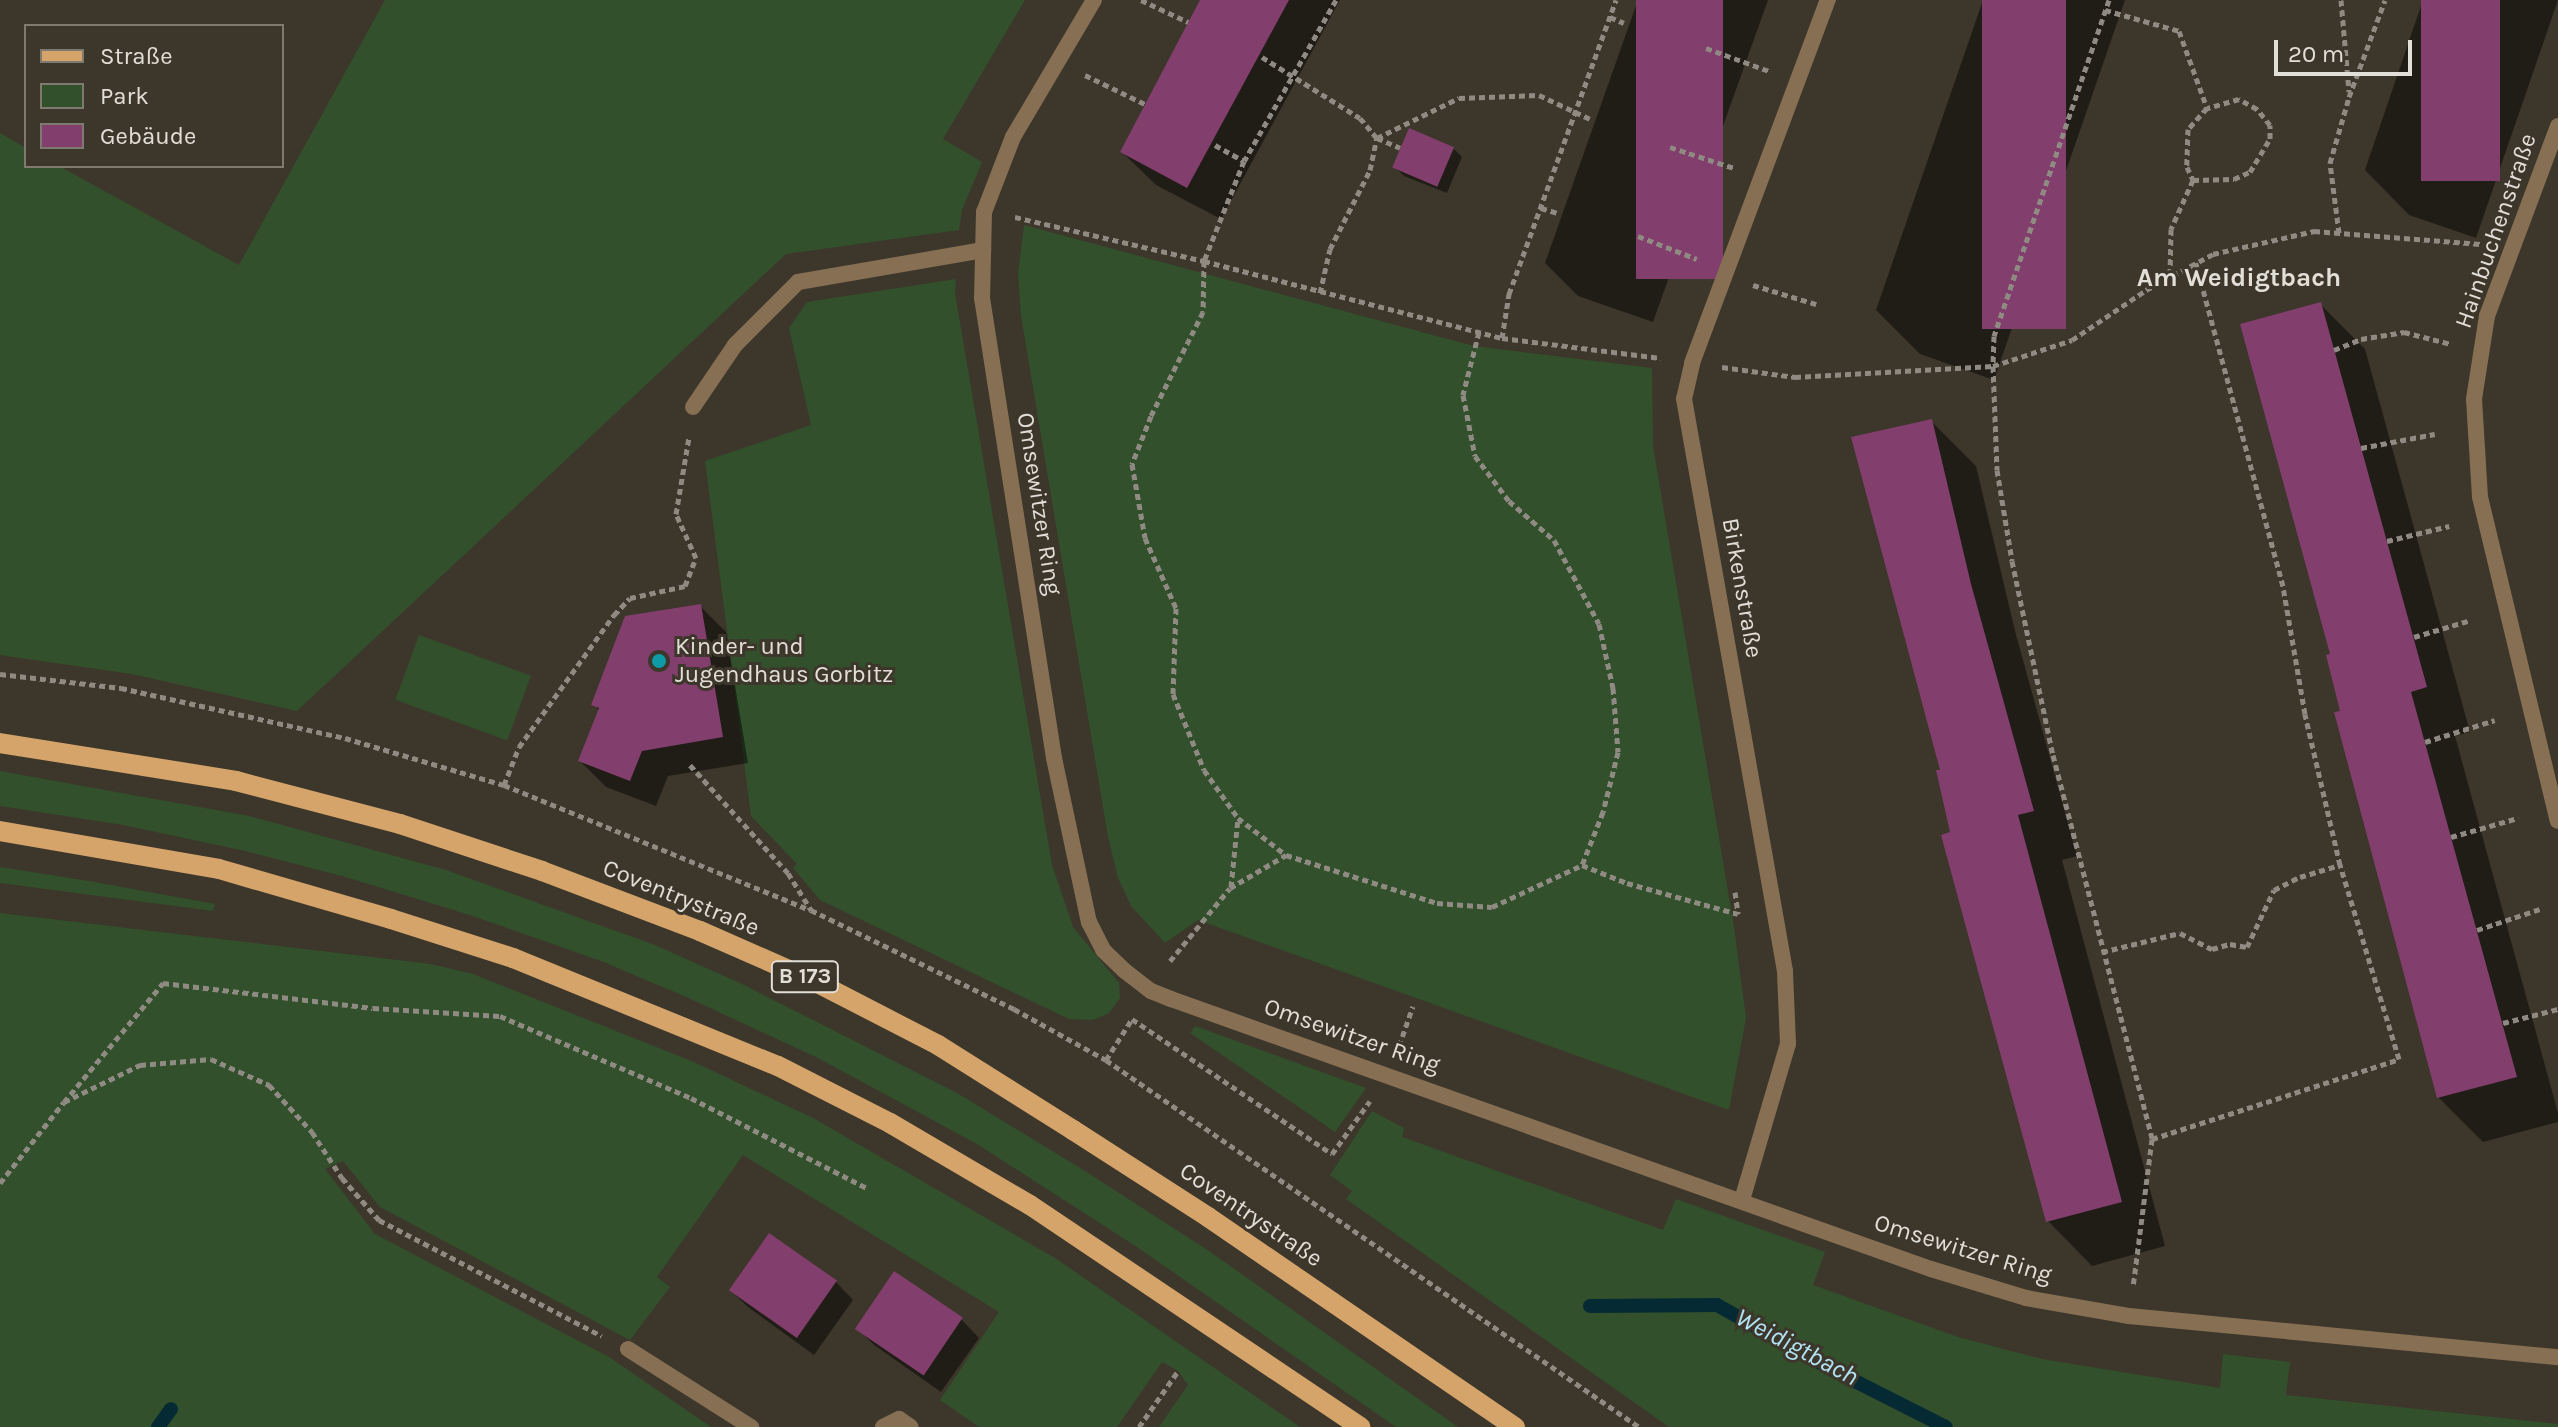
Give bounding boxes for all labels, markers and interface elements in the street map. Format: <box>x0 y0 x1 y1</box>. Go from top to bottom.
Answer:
legend <box>24 24 284 168</box>
scale bar <box>2278 24 2416 74</box>
text: 20 m <box>2288 40 2344 68</box>
text: Straße <box>100 42 172 70</box>
text: Park <box>100 82 149 110</box>
text: Gebäude <box>100 122 196 150</box>
street label: Hainbuchenstraße <box>2449 130 2543 332</box>
district label: Am Weidigtbach <box>2137 262 2341 294</box>
street label: Omsewitzer Ring <box>1010 411 1068 597</box>
street label: Birkenstraße <box>1716 516 1768 660</box>
place label: Kinder- und Jugendhaus Gorbitz <box>675 633 893 689</box>
marker: Kinder- und Jugendhaus Gorbitz <box>650 652 668 670</box>
street label: Coventrystraße <box>599 854 763 942</box>
road number: B 173 <box>769 959 841 995</box>
street label: Omsewitzer Ring <box>1260 992 1444 1080</box>
street label: Coventrystraße <box>1174 1157 1328 1273</box>
street label: Omsewitzer Ring <box>1871 1208 2055 1290</box>
water label: Weidigtbach <box>1730 1302 1864 1392</box>

